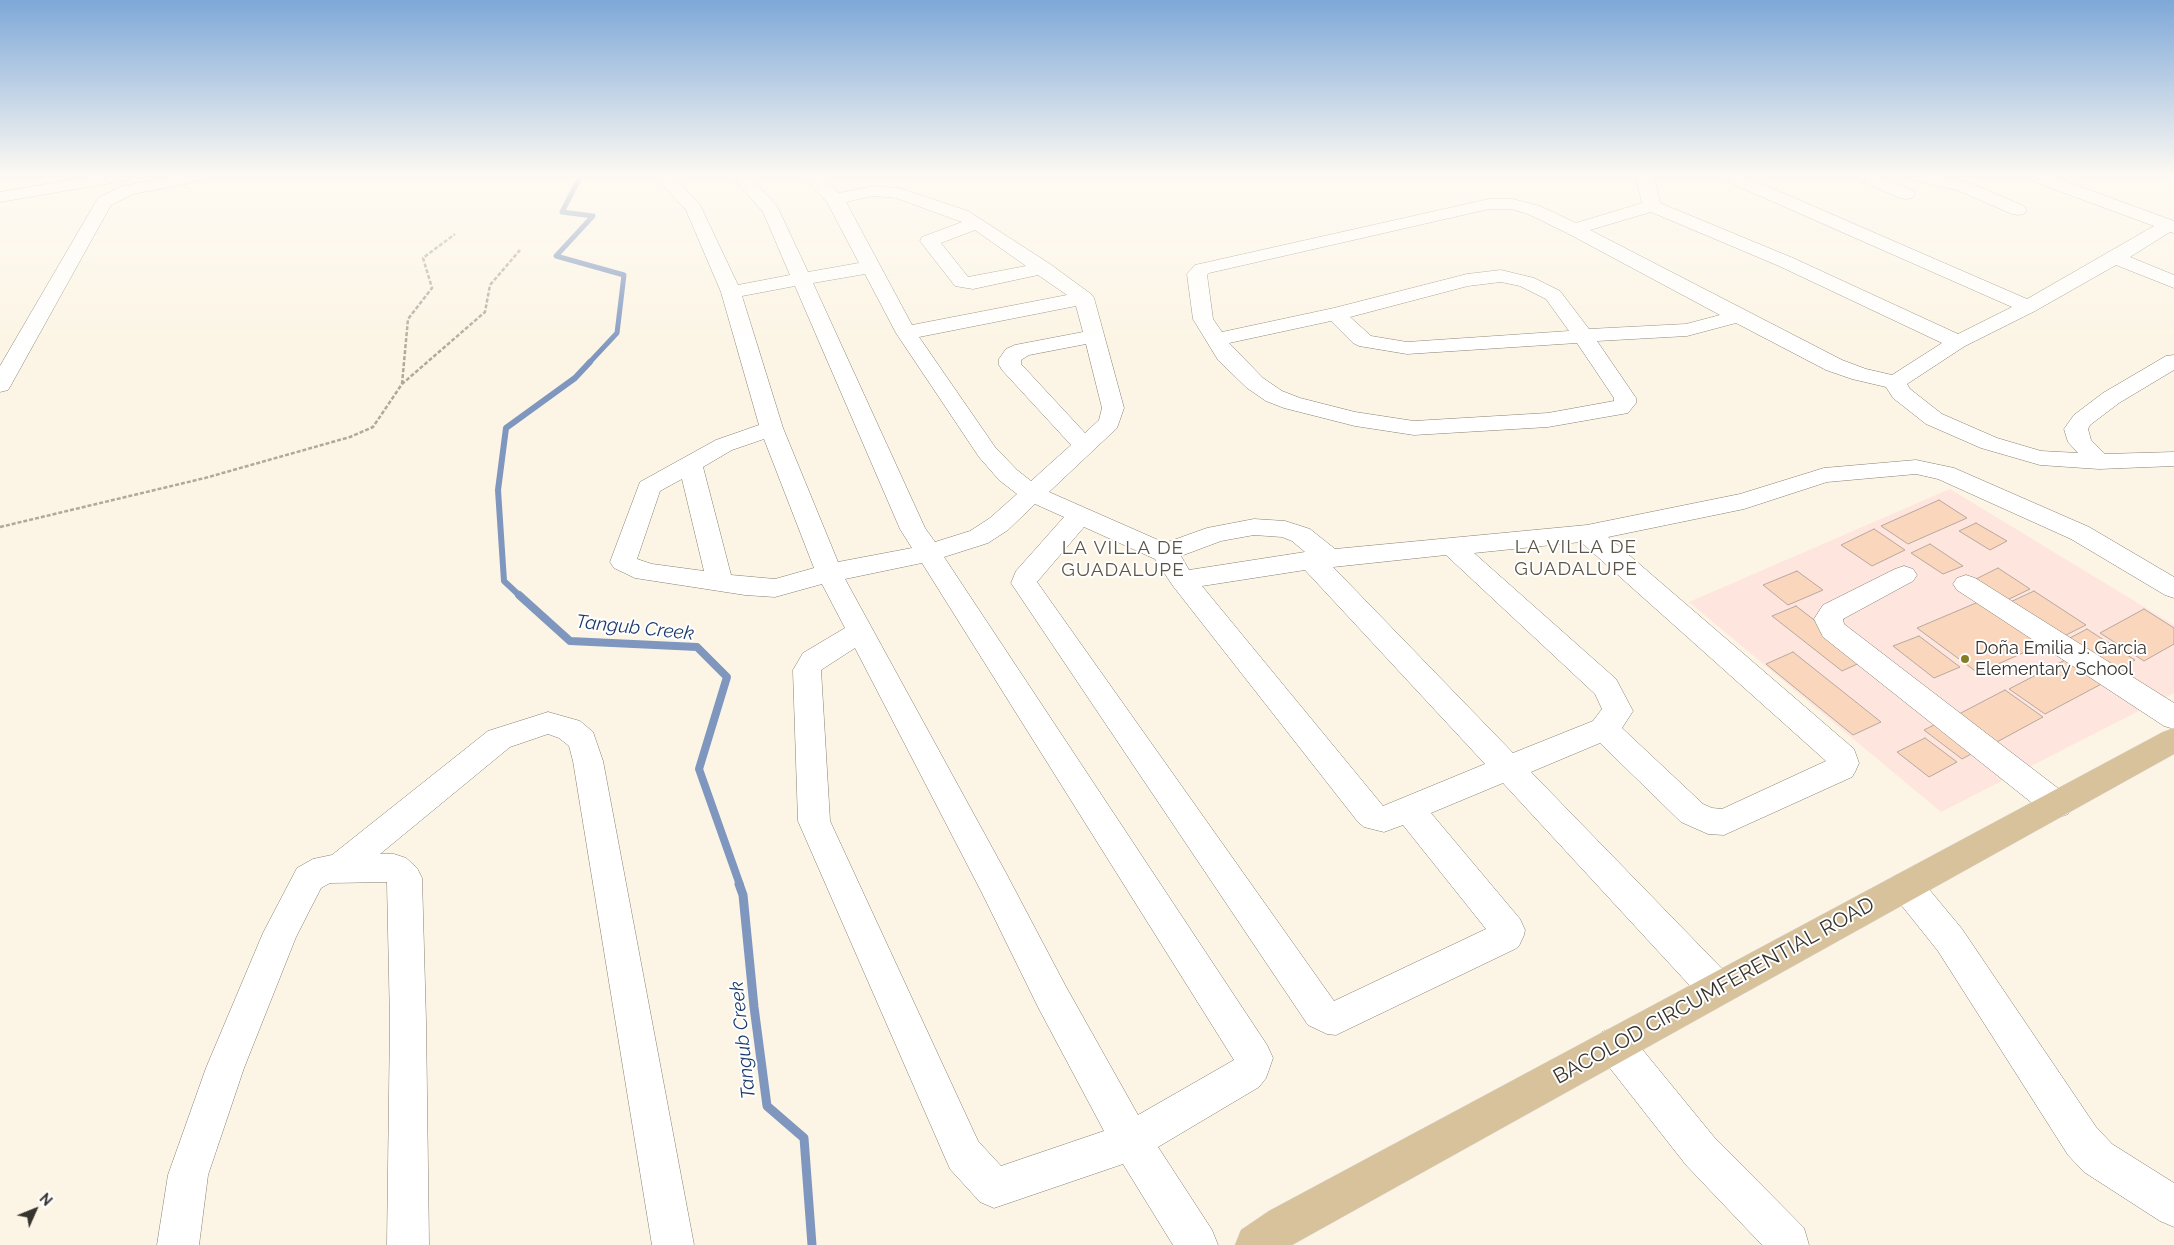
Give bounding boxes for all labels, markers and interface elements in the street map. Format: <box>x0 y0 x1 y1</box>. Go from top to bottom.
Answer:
district label: LA VILLA DE GUADALUPE <box>1513 536 1639 580</box>
district label: LA VILLA DE GUADALUPE <box>1060 537 1186 581</box>
water label: Tangub Creek <box>575 610 695 646</box>
place label: Doña Emilia J. Garcia Elementary School <box>1975 638 2147 681</box>
marker: Doña Emilia J. Garcia Elementary School <box>1959 653 1971 665</box>
street label: BACOLOD CIRCUMFERENTIAL ROAD <box>1549 892 1879 1090</box>
water label: Tangub Creek <box>725 980 761 1100</box>
north arrow <box>10 1185 60 1235</box>
text: N <box>36 1190 55 1209</box>

